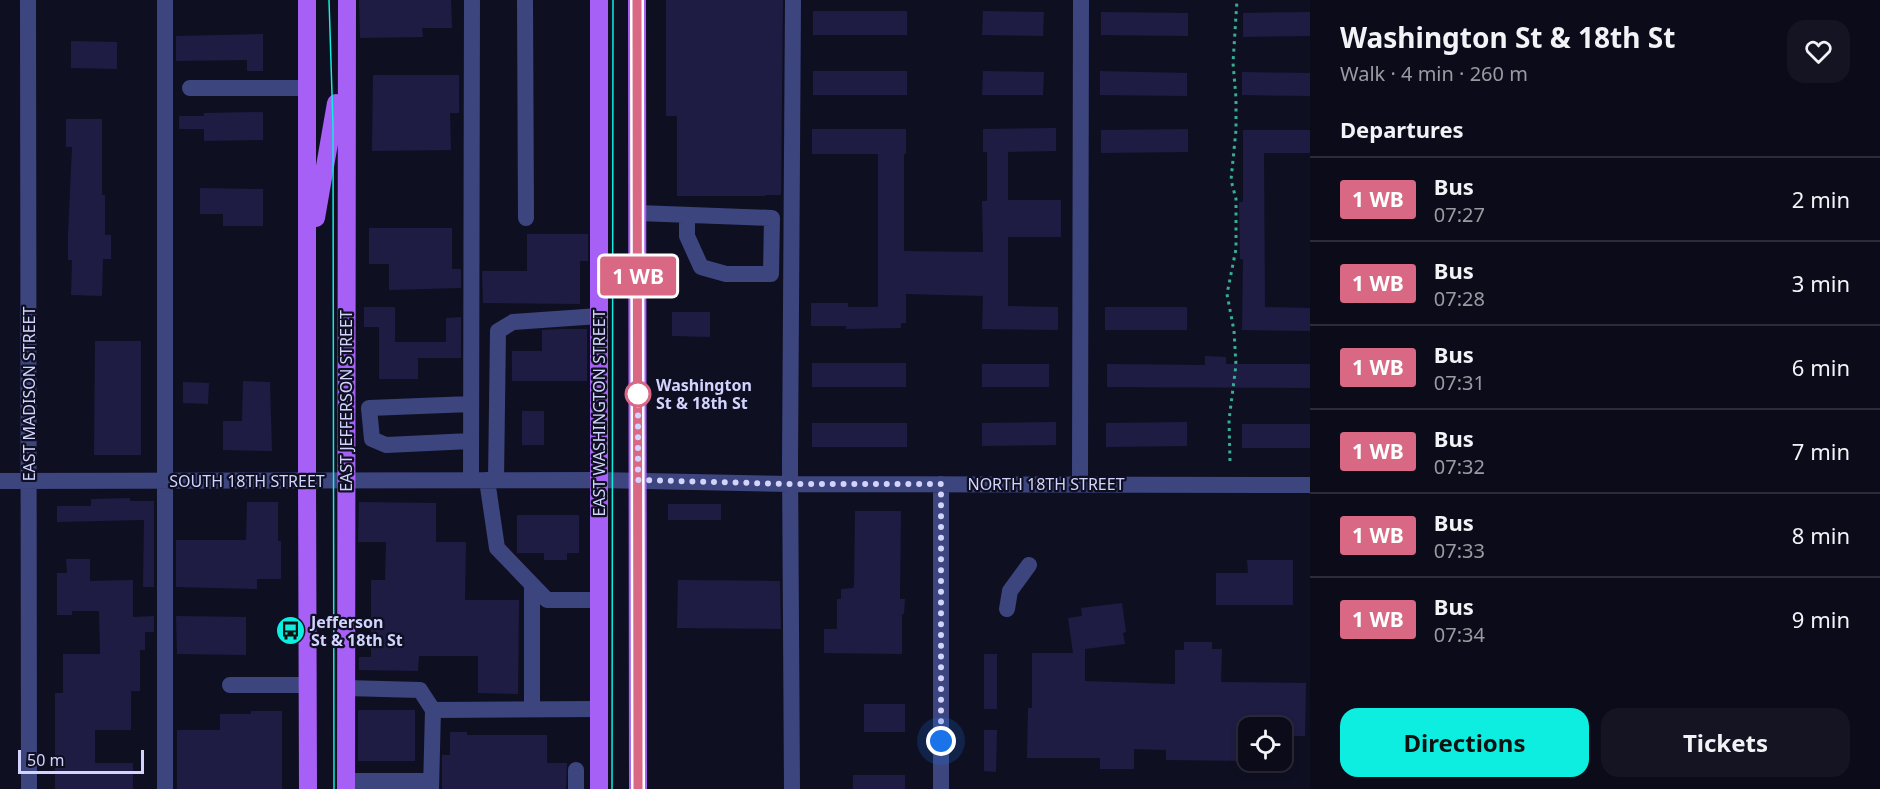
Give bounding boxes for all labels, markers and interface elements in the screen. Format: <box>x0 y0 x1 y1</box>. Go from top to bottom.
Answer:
text: Washington St & 18th St <box>1340 18 1675 56</box>
button: heart <box>1787 20 1850 83</box>
text: Walk · 4 min · 260 m <box>1340 60 1528 87</box>
text: Departures <box>1340 114 1464 144</box>
text: Bus <box>1434 171 1474 201</box>
text: 2 min <box>1792 184 1850 214</box>
text: 1 WB <box>1352 185 1404 213</box>
text: 07:27 <box>1434 201 1485 228</box>
text: Bus <box>1434 255 1474 285</box>
line badge: 1 WB <box>596 256 680 296</box>
text: 1 WB <box>612 262 664 290</box>
text: 3 min <box>1792 268 1850 298</box>
text: 1 WB <box>1352 269 1404 297</box>
text: 07:28 <box>1434 285 1485 312</box>
street label: EAST MADISON STREET <box>18 307 40 481</box>
street label: EAST WASHINGTON STREET <box>588 309 610 517</box>
street label: EAST JEFFERSON STREET <box>335 310 357 492</box>
text: Bus <box>1434 339 1474 369</box>
text: 6 min <box>1792 352 1850 382</box>
text: 1 WB <box>1352 353 1404 381</box>
text: 07:31 <box>1434 369 1485 396</box>
place label: Washington St & 18th St <box>656 374 752 414</box>
marker: Washington St & 18th St <box>625 381 651 407</box>
text: Bus <box>1434 423 1474 453</box>
text: 7 min <box>1792 436 1850 466</box>
text: 1 WB <box>1352 437 1404 465</box>
text: 07:32 <box>1434 453 1485 480</box>
street label: SOUTH 18TH STREET <box>169 470 325 492</box>
street label: NORTH 18TH STREET <box>967 473 1125 495</box>
text: Bus <box>1434 507 1474 537</box>
text: 8 min <box>1792 520 1850 550</box>
text: 1 WB <box>1352 521 1404 549</box>
text: 07:33 <box>1434 537 1485 564</box>
text: Bus <box>1434 591 1474 621</box>
text: 9 min <box>1792 604 1850 634</box>
text: 1 WB <box>1352 605 1404 633</box>
place label: Jefferson St & 18th St <box>309 611 403 651</box>
bus stop icon: Jefferson St & 18th St <box>274 615 306 647</box>
text: 07:34 <box>1434 621 1485 648</box>
button: Directions <box>1340 708 1589 777</box>
button: Tickets <box>1601 708 1850 777</box>
map controls <box>1238 717 1292 771</box>
button: locate <box>1238 717 1292 771</box>
your location <box>926 726 956 756</box>
scale bar <box>18 747 144 774</box>
text: 50 m <box>27 749 64 771</box>

